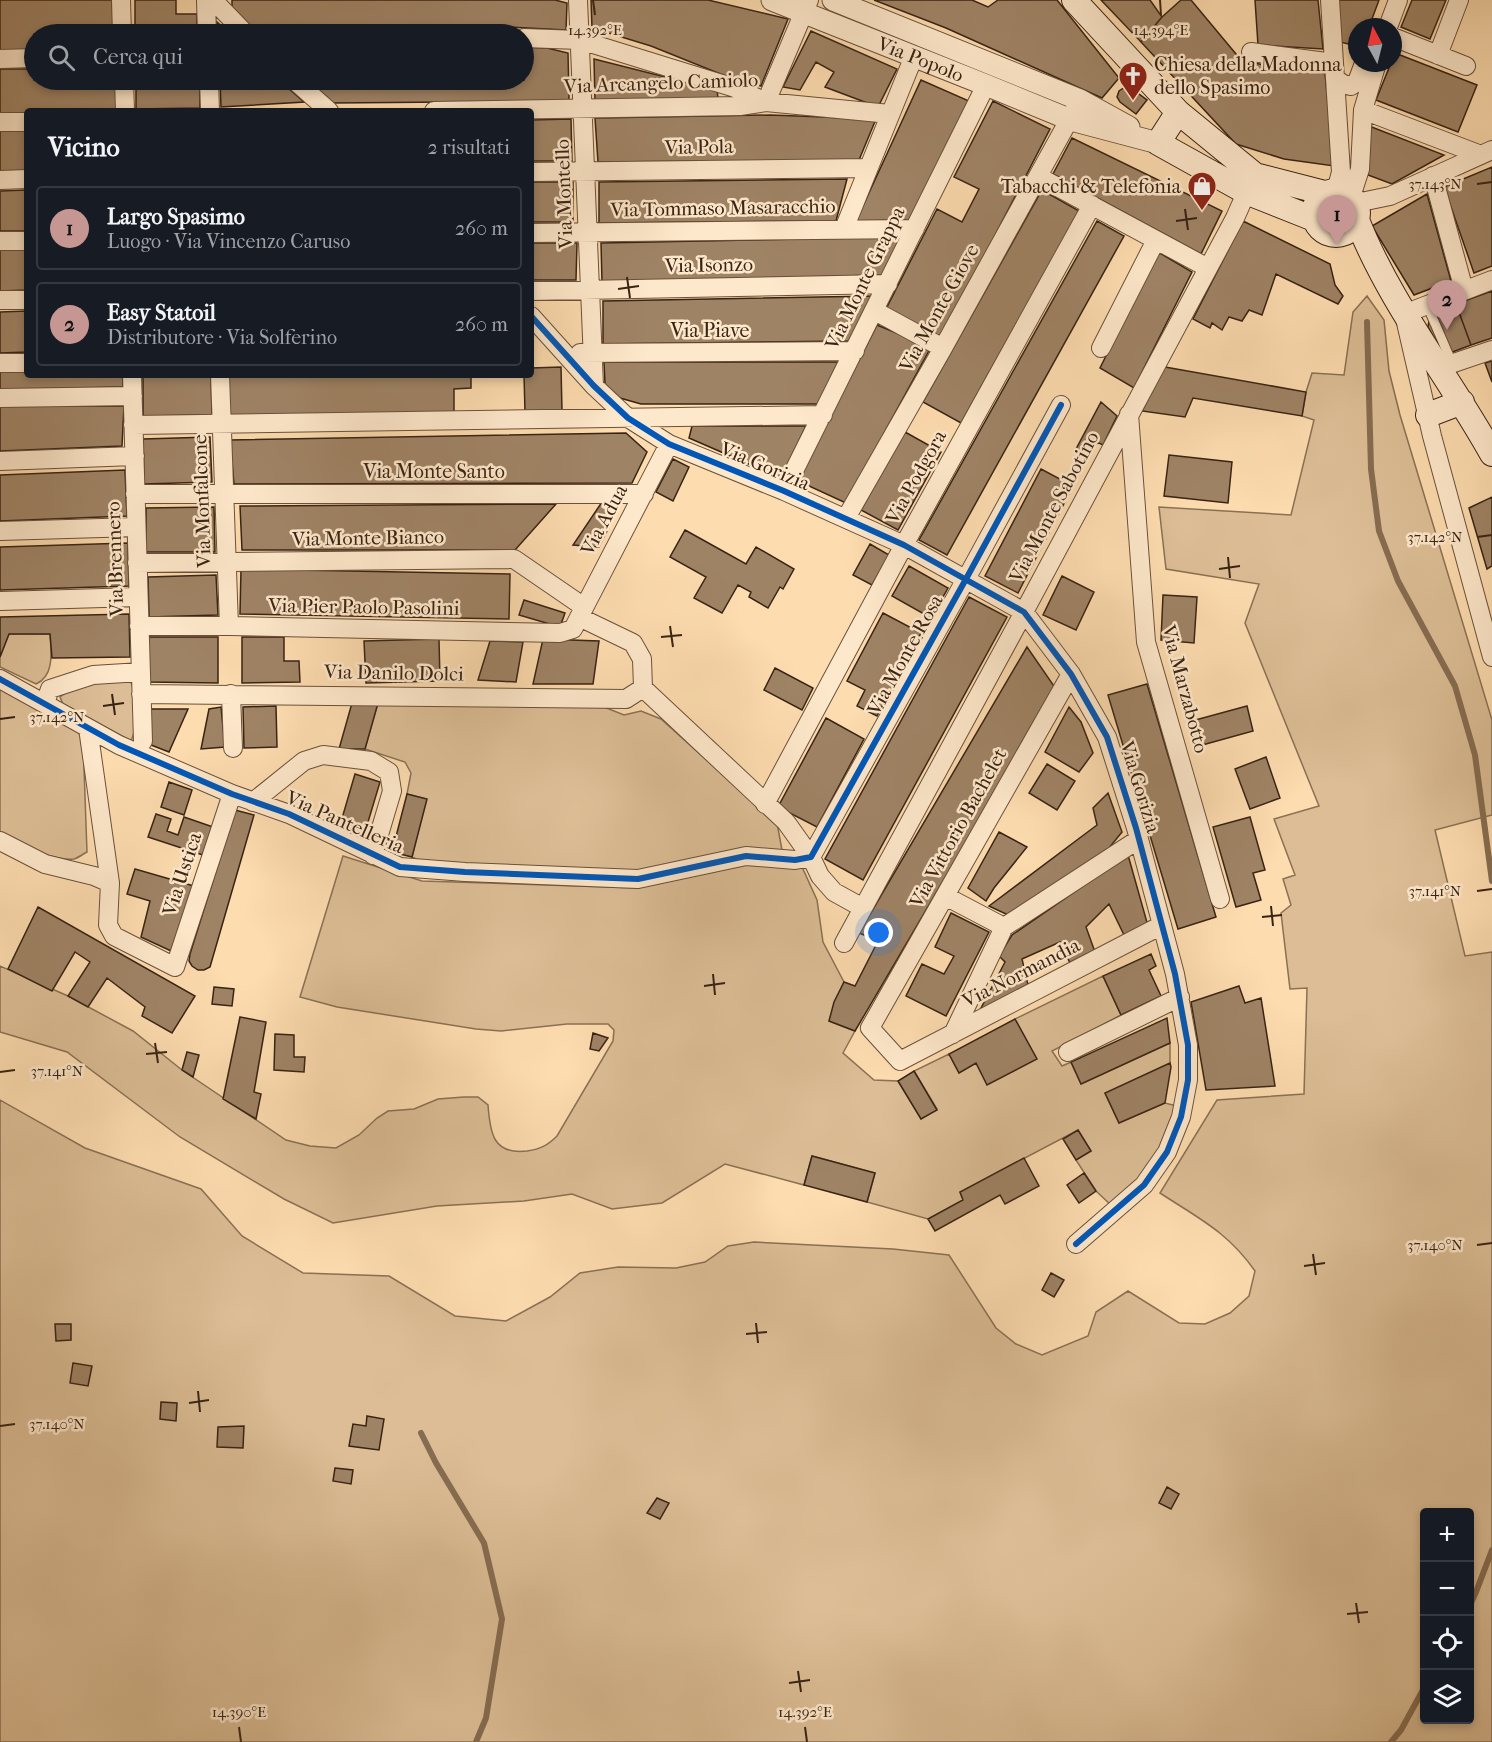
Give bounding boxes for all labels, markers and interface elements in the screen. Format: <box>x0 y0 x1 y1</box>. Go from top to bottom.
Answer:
north arrow <box>1348 18 1402 72</box>
text: 14.392°E <box>568 21 622 39</box>
text: 14.394°E <box>1134 21 1188 39</box>
search box <box>24 24 534 90</box>
street label: Via Popolo <box>873 31 967 86</box>
icon: search <box>45 41 78 74</box>
text: Cerca qui <box>93 44 183 70</box>
place label: Chiesa della Madonna dello Spasimo <box>1154 53 1342 99</box>
church icon: Chiesa della Madonna dello Spasimo <box>1117 60 1149 102</box>
street label: Via Arcangelo Camiolo <box>562 68 759 98</box>
text: Vicino <box>48 132 120 163</box>
street label: Via Pola <box>663 135 734 159</box>
text: 2 risultati <box>427 136 510 159</box>
street label: Via Montello <box>551 139 577 250</box>
shop icon: Tabacchi & Telefonia <box>1186 170 1218 212</box>
place label: Tabacchi & Telefonia <box>1001 175 1182 198</box>
text: 37.143°N <box>1408 175 1462 193</box>
street label: Via Tommaso Masaracchio <box>609 195 836 221</box>
pin: 1 <box>1318 196 1356 245</box>
street label: Via Monte Grappa <box>820 202 910 354</box>
text: Largo Spasimo <box>107 204 245 230</box>
text: 1 <box>66 217 73 240</box>
text: 260 m <box>455 217 508 240</box>
text: Luogo · Via Vincenzo Caruso <box>107 230 350 253</box>
street label: Via Monte Giove <box>894 240 984 377</box>
street label: Via Isonzo <box>664 253 753 277</box>
pin: 2 <box>1428 280 1466 330</box>
text: Easy Statoil <box>107 300 216 326</box>
text: 2 <box>64 313 75 336</box>
text: 260 m <box>455 313 508 336</box>
street label: Via Piave <box>670 319 749 342</box>
text: Distributore · Via Solferino <box>107 326 337 349</box>
street label: Via Podgora <box>880 426 951 529</box>
street label: Via Monte Sabotino <box>1004 427 1104 587</box>
street label: Via Monfalcone <box>188 434 216 569</box>
street label: Via Gorizia <box>716 436 814 495</box>
street label: Via Monte Santo <box>362 460 505 483</box>
street label: Via Adua <box>575 480 633 560</box>
street label: Via Brennero <box>101 501 129 618</box>
street label: Via Monte Bianco <box>291 525 444 551</box>
text: 37.142°N <box>1408 528 1463 546</box>
street label: Via Monte Rosa <box>862 590 948 720</box>
street label: Via Pier Paolo Pasolini <box>267 594 460 620</box>
street label: Via Marzabotto <box>1157 622 1213 755</box>
street label: Via Danilo Dolci <box>323 660 464 686</box>
text: 37.142°N <box>30 708 85 726</box>
street label: Via Gorizia <box>1115 737 1165 836</box>
street label: Via Vittorio Bachelet <box>904 744 1011 913</box>
street label: Via Pantelleria <box>282 785 408 859</box>
street label: Via Ustica <box>157 829 207 920</box>
text: 37.141°N <box>1409 882 1462 900</box>
your location <box>864 918 893 947</box>
street label: Via Normandia <box>957 933 1084 1013</box>
text: 37.141°N <box>31 1062 84 1080</box>
text: 37.140°N <box>1407 1236 1463 1254</box>
text: 37.140°N <box>29 1415 85 1433</box>
map controls <box>1420 1508 1474 1724</box>
button: + <box>1420 1508 1474 1562</box>
button: − <box>1420 1562 1474 1616</box>
button: locate <box>1420 1616 1474 1670</box>
button: layers <box>1420 1670 1474 1724</box>
text: 14.390°E <box>212 1703 266 1721</box>
text: 14.392°E <box>778 1703 832 1721</box>

